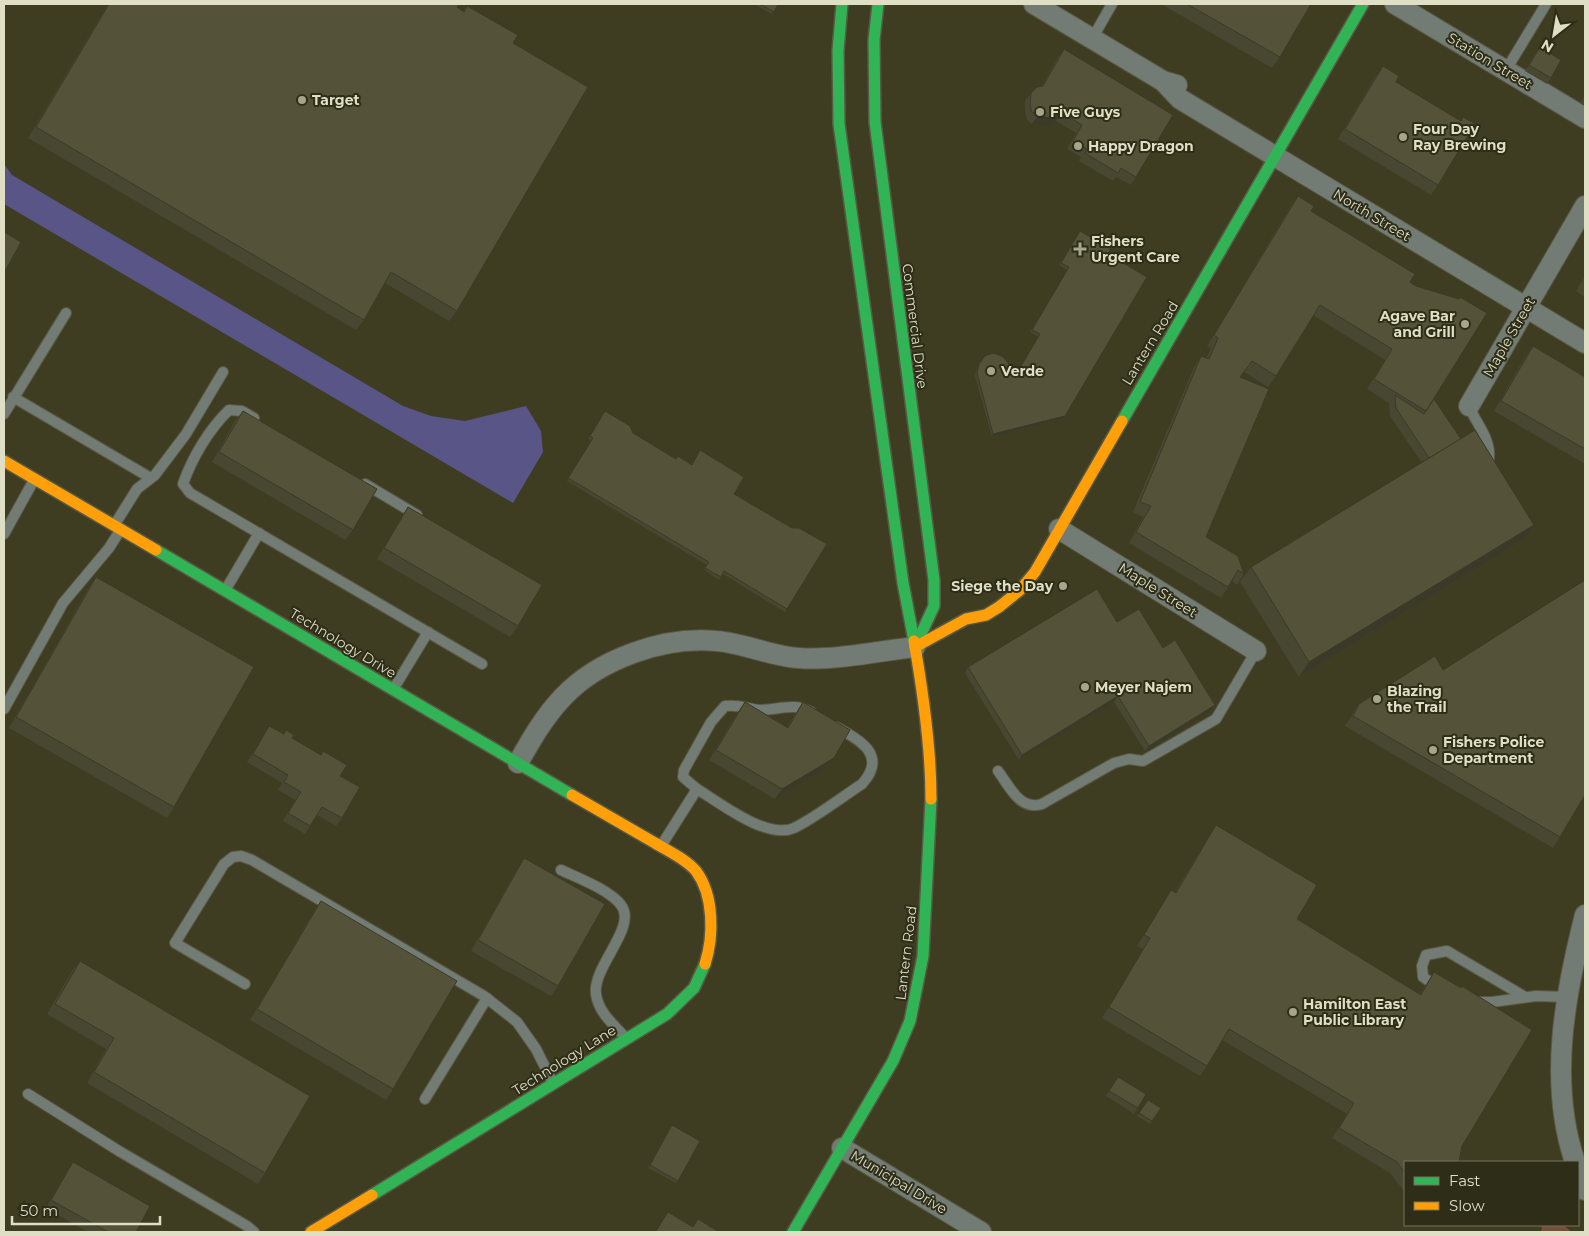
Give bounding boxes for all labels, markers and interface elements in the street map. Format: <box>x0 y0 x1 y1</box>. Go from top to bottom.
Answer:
north arrow <box>1529 10 1579 60</box>
street label: Station Street <box>1444 29 1536 94</box>
text: N <box>1538 36 1557 57</box>
place label: Target <box>312 91 360 109</box>
marker: Target <box>296 94 308 106</box>
place label: Five Guys <box>1050 103 1121 121</box>
marker: Five Guys <box>1034 106 1046 118</box>
place label: Four Day Ray Brewing <box>1413 120 1506 154</box>
marker: Four Day Ray Brewing <box>1397 131 1409 143</box>
place label: Happy Dragon <box>1088 137 1194 155</box>
marker: Happy Dragon <box>1072 140 1084 152</box>
street label: North Street <box>1330 185 1414 245</box>
place label: Fishers Urgent Care <box>1091 232 1180 266</box>
marker: Fishers Urgent Care <box>1073 242 1087 256</box>
street label: Commercial Drive <box>898 262 932 390</box>
street label: Maple Street <box>1479 294 1539 380</box>
street label: Lantern Road <box>1118 298 1182 388</box>
place label: Agave Bar and Grill <box>1379 307 1455 341</box>
marker: Agave Bar and Grill <box>1459 318 1471 330</box>
place label: Verde <box>1000 362 1044 380</box>
marker: Verde <box>985 365 997 377</box>
street label: Maple Street <box>1115 559 1201 621</box>
place label: Siege the Day <box>951 577 1054 595</box>
marker: Siege the Day <box>1057 580 1069 592</box>
street label: Technology Drive <box>286 604 400 682</box>
place label: Meyer Najem <box>1095 678 1192 696</box>
marker: Meyer Najem <box>1079 681 1091 693</box>
place label: Blazing the Trail <box>1387 682 1447 716</box>
marker: Blazing the Trail <box>1371 693 1383 705</box>
place label: Fishers Police Department <box>1443 733 1544 767</box>
marker: Fishers Police Department <box>1427 744 1439 756</box>
street label: Lantern Road <box>891 905 921 1001</box>
place label: Hamilton East Public Library <box>1303 995 1406 1029</box>
marker: Hamilton East Public Library <box>1287 1006 1299 1018</box>
street label: Technology Lane <box>509 1021 619 1099</box>
street label: Municipal Drive <box>847 1146 951 1218</box>
legend <box>1404 1161 1579 1226</box>
text: Fast <box>1449 1171 1480 1190</box>
scale bar <box>12 1194 160 1226</box>
text: Slow <box>1449 1196 1485 1215</box>
text: 50 m <box>20 1201 58 1220</box>

